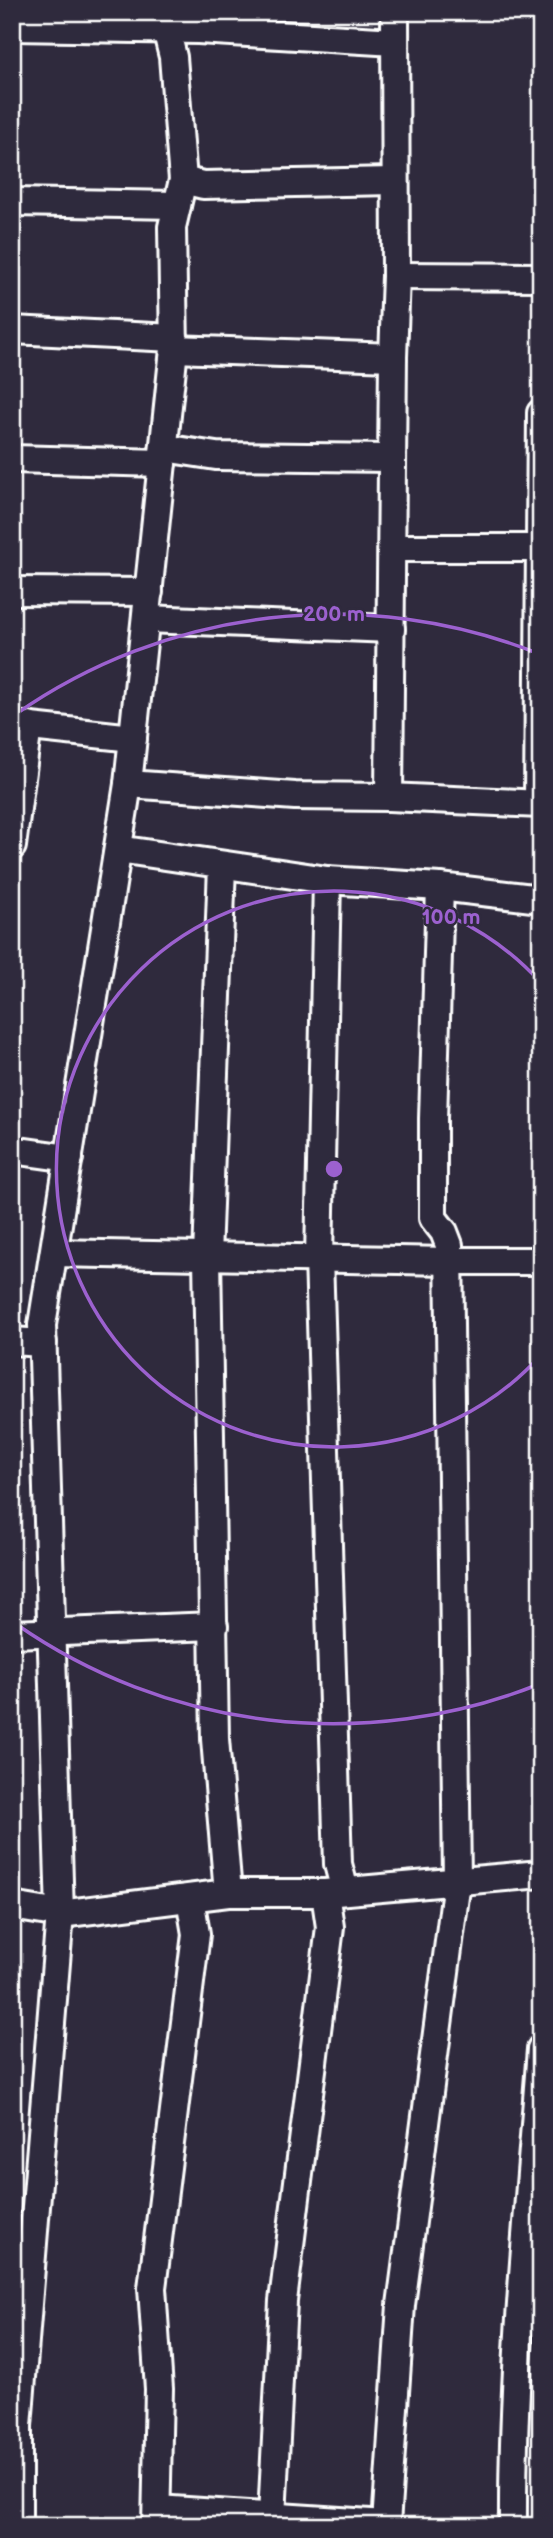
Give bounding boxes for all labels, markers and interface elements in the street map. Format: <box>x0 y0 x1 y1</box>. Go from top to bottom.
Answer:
text: 200 m <box>303 602 365 627</box>
text: 100 m <box>422 905 480 930</box>
centre of rings <box>322 1157 346 1181</box>

